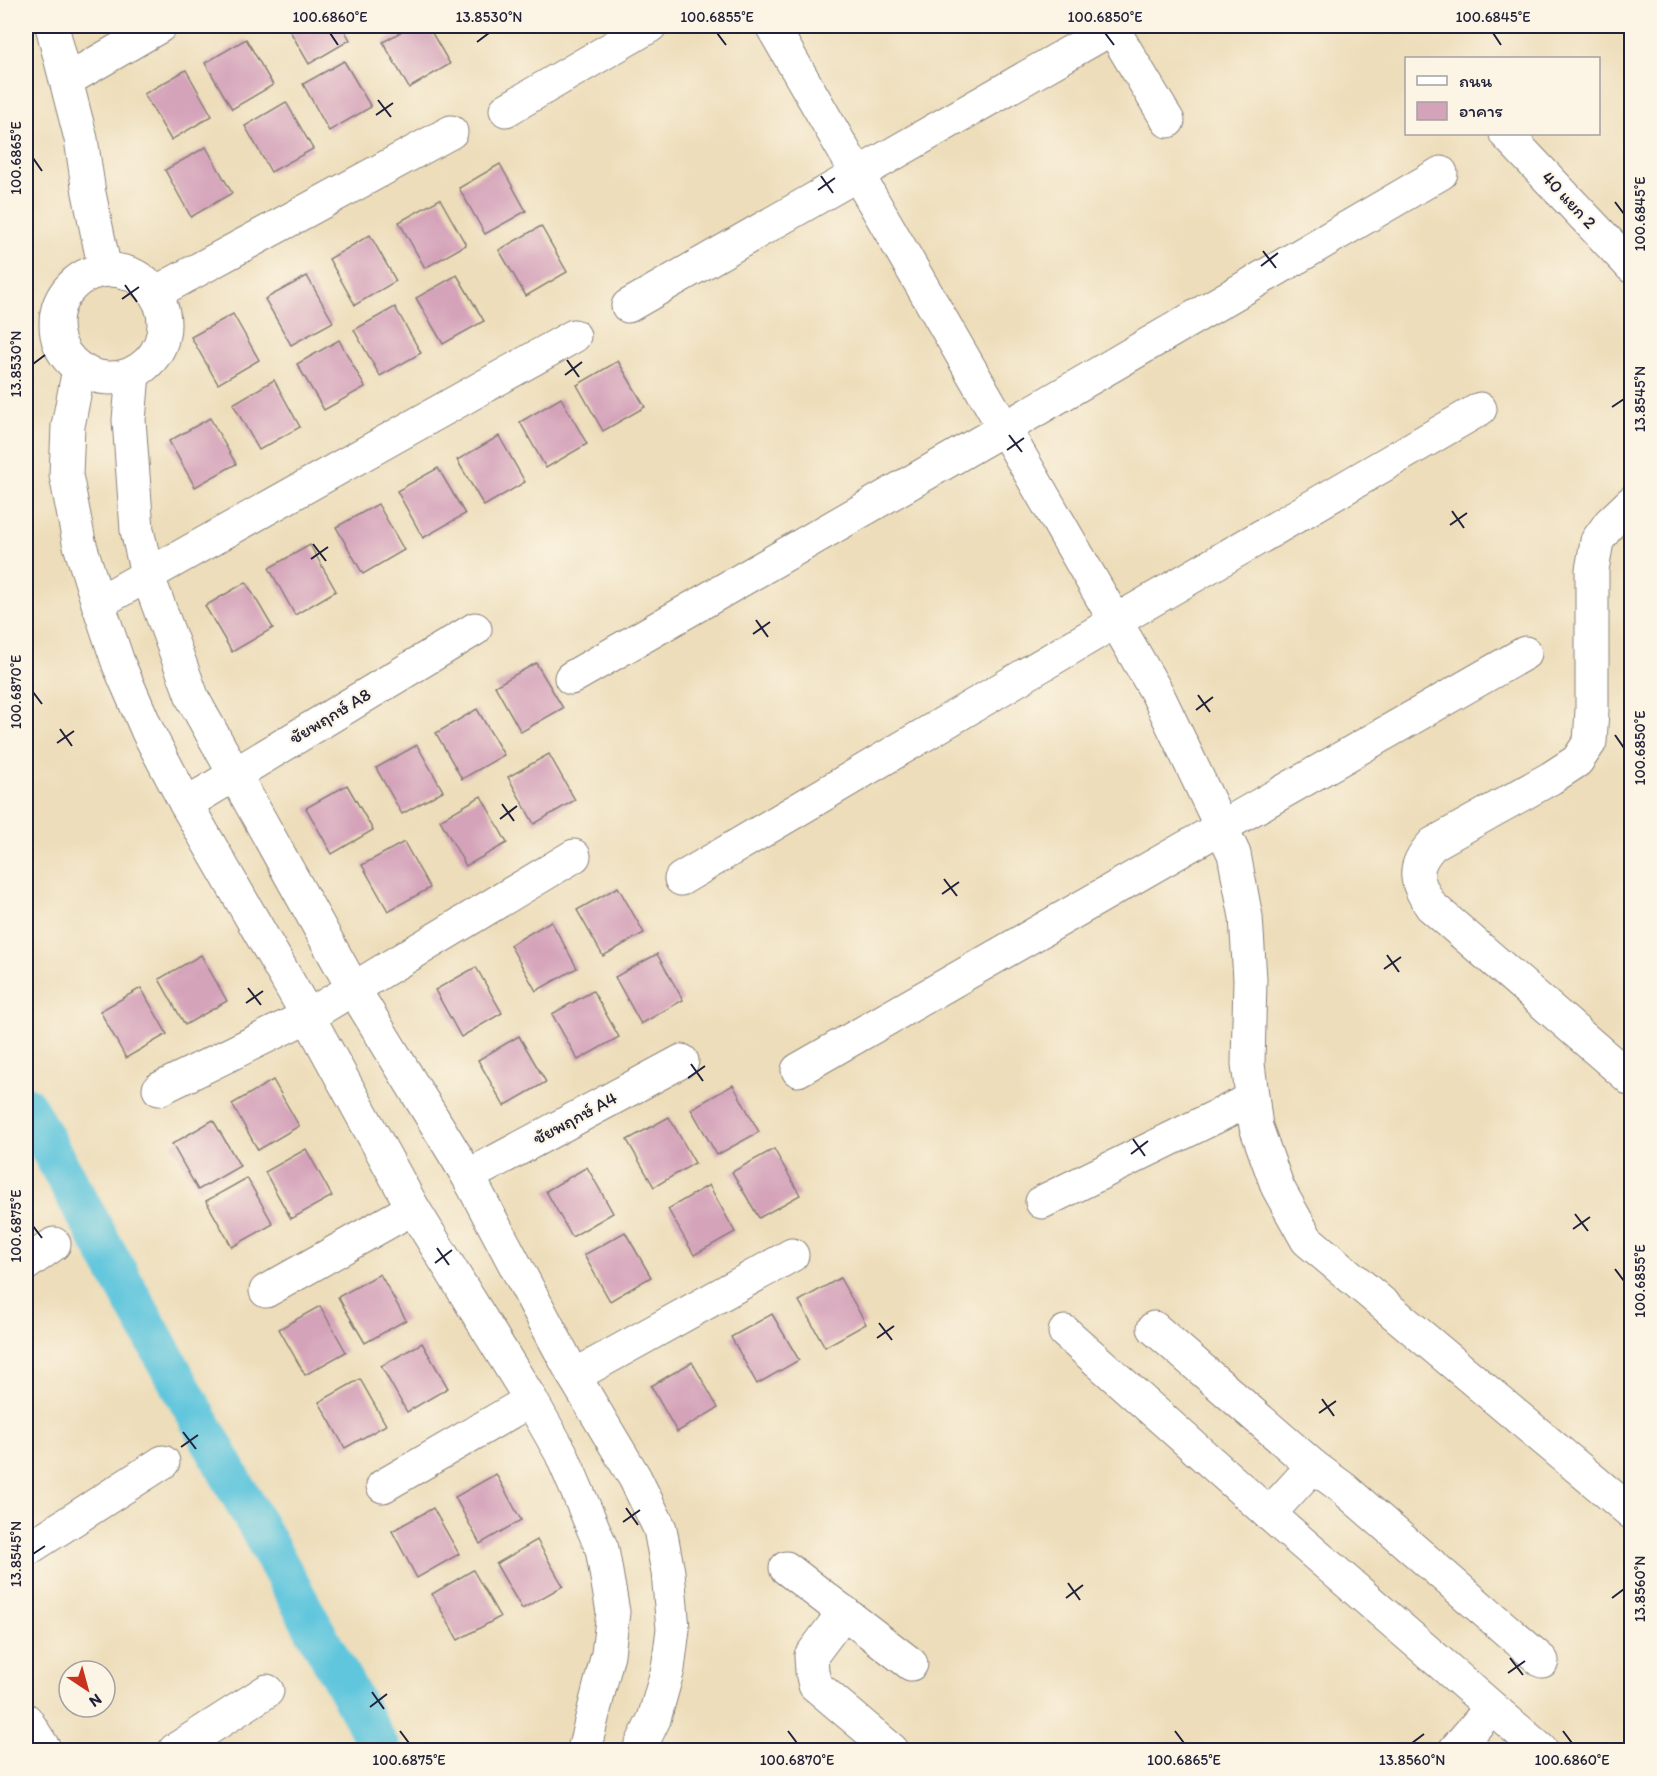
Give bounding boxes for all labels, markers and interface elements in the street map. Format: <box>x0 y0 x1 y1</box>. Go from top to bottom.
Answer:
text: 100.6860°E <box>292 8 368 26</box>
text: 13.8530°N <box>456 8 522 26</box>
text: 100.6855°E <box>680 8 754 26</box>
text: 100.6850°E <box>1067 8 1143 26</box>
text: 100.6845°E <box>1456 8 1530 26</box>
legend <box>1405 57 1600 135</box>
text: ถนน <box>1459 70 1493 92</box>
text: อาคาร <box>1459 100 1503 122</box>
text: 100.6865°E <box>7 121 25 195</box>
street label: 40 แยก 2 <box>1537 167 1601 234</box>
text: 100.6845°E <box>1631 177 1649 251</box>
text: 13.8530°N <box>7 331 25 397</box>
text: 13.8545°N <box>1631 366 1649 432</box>
text: 100.6870°E <box>7 655 25 729</box>
street label: ชัยพฤกษ์ A8 <box>285 683 375 749</box>
text: 100.6850°E <box>1631 710 1649 786</box>
street label: ชัยพฤกษ์ A4 <box>529 1087 621 1149</box>
text: 100.6875°E <box>7 1189 25 1263</box>
text: 100.6855°E <box>1631 1244 1649 1318</box>
text: 13.8545°N <box>7 1521 25 1587</box>
text: 13.8560°N <box>1631 1556 1649 1622</box>
north arrow <box>57 1659 117 1719</box>
text: N <box>86 1690 105 1712</box>
text: 100.6875°E <box>372 1751 446 1769</box>
text: 100.6870°E <box>760 1751 834 1769</box>
text: 100.6865°E <box>1147 1751 1221 1769</box>
text: 13.8560°N <box>1379 1751 1445 1769</box>
text: 100.6860°E <box>1534 1751 1610 1769</box>

